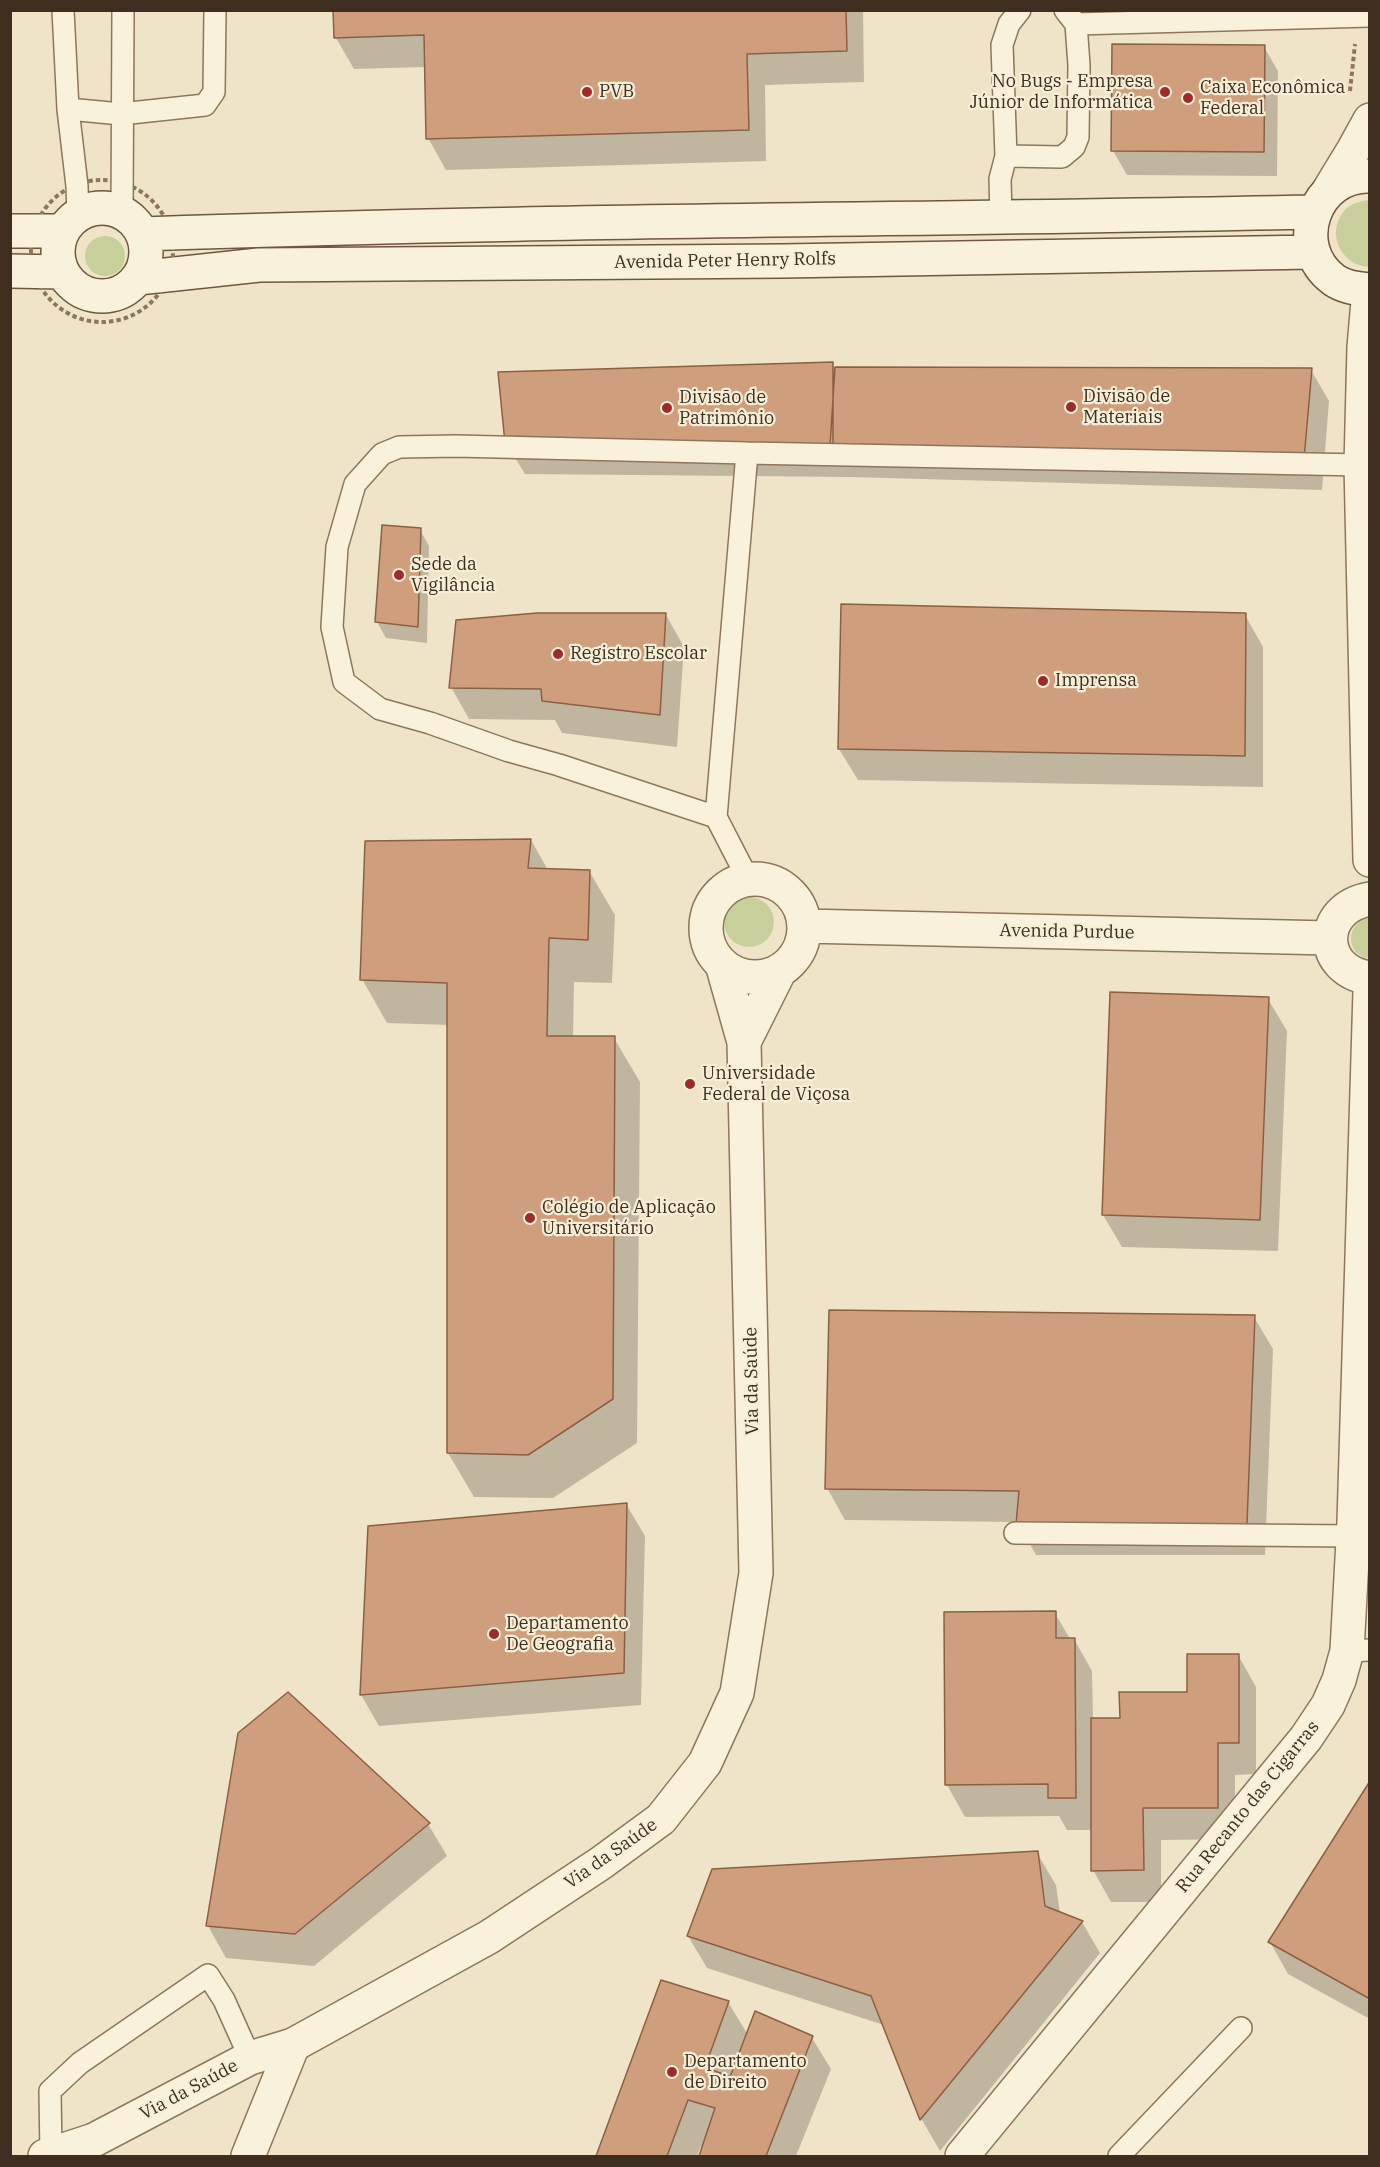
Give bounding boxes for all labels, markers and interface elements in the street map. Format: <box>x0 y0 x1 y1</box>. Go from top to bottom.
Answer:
place label: No Bugs - Empresa Júnior de Informática <box>970 71 1153 113</box>
place label: Caixa Econômica Federal <box>1200 77 1345 119</box>
place label: PVB <box>599 81 634 103</box>
marker: PVB <box>580 85 594 99</box>
marker: No Bugs - Empresa Júnior de Informática <box>1158 85 1172 99</box>
marker: Caixa Econômica Federal <box>1181 91 1195 105</box>
street label: Avenida Peter Henry Rolfs <box>614 248 836 274</box>
place label: Divisão de Materiais <box>1083 386 1170 428</box>
place label: Divisão de Patrimônio <box>679 387 774 430</box>
marker: Divisão de Materiais <box>1064 400 1078 414</box>
marker: Divisão de Patrimônio <box>660 401 674 415</box>
place label: Sede da Vigilância <box>411 554 495 596</box>
marker: Sede da Vigilância <box>392 568 406 582</box>
place label: Registro Escolar <box>570 643 707 665</box>
marker: Registro Escolar <box>551 647 565 661</box>
place label: Imprensa <box>1055 670 1137 692</box>
marker: Imprensa <box>1036 674 1050 688</box>
street label: Avenida Purdue <box>999 920 1135 944</box>
place label: Universidade Federal de Viçosa <box>702 1063 850 1106</box>
marker: Universidade Federal de Viçosa <box>683 1077 697 1091</box>
place label: Colégio de Aplicação Universitário <box>542 1197 716 1240</box>
marker: Colégio de Aplicação Universitário <box>523 1211 537 1225</box>
street label: Via da Saúde <box>740 1327 764 1435</box>
place label: Departamento De Geografia <box>506 1613 629 1656</box>
marker: Departamento De Geografia <box>487 1627 501 1641</box>
street label: Rua Recanto das Cigarras <box>1172 1717 1324 1897</box>
street label: Via da Saúde <box>560 1814 662 1894</box>
place label: Departamento de Direito <box>684 2051 807 2094</box>
street label: Via da Saúde <box>136 2055 242 2125</box>
marker: Departamento de Direito <box>665 2065 679 2079</box>

